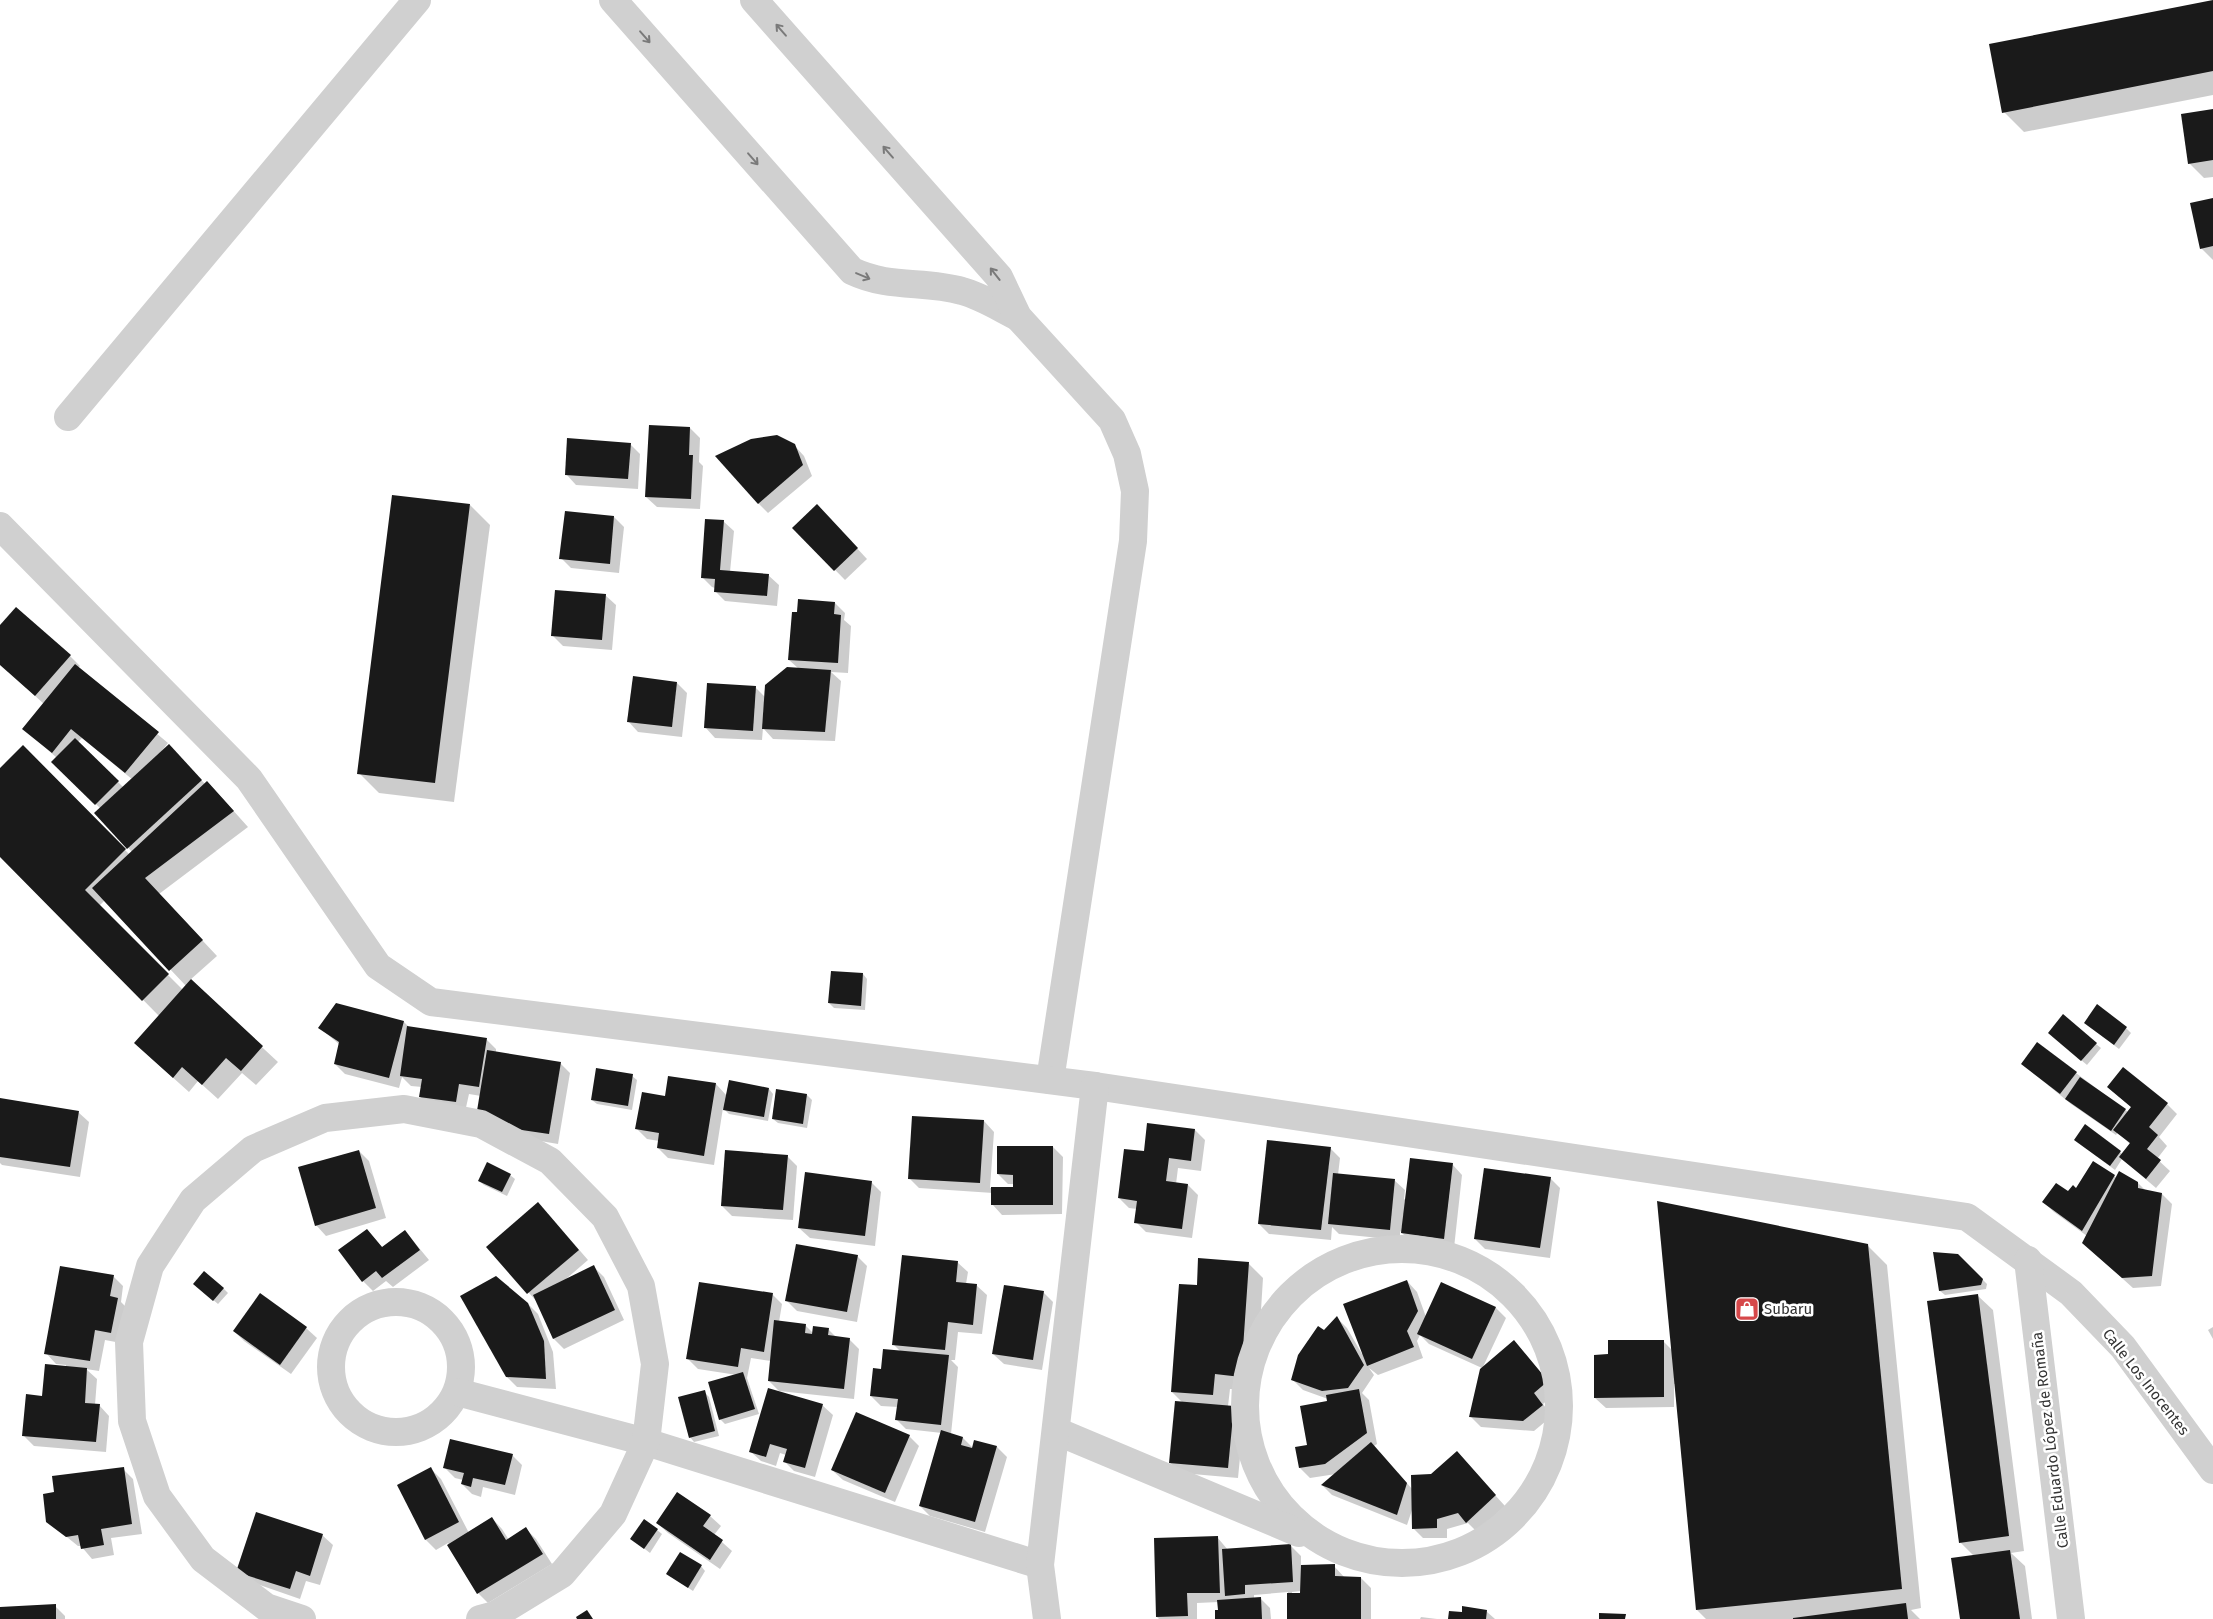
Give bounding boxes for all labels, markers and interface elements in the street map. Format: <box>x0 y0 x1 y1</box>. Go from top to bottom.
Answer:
one-way arrow <box>776 24 787 37</box>
one-way arrow <box>640 30 651 43</box>
one-way arrow <box>883 146 894 159</box>
one-way arrow <box>747 152 758 165</box>
one-way arrow <box>990 268 1001 281</box>
one-way arrow <box>855 272 870 282</box>
shop icon: Subaru <box>1734 1296 1760 1322</box>
place label: Subaru <box>1764 1300 1812 1318</box>
street label: Calle Los Inocentes <box>2099 1325 2193 1439</box>
street label: Calle Eduardo López de Romaña <box>2028 1331 2072 1549</box>

